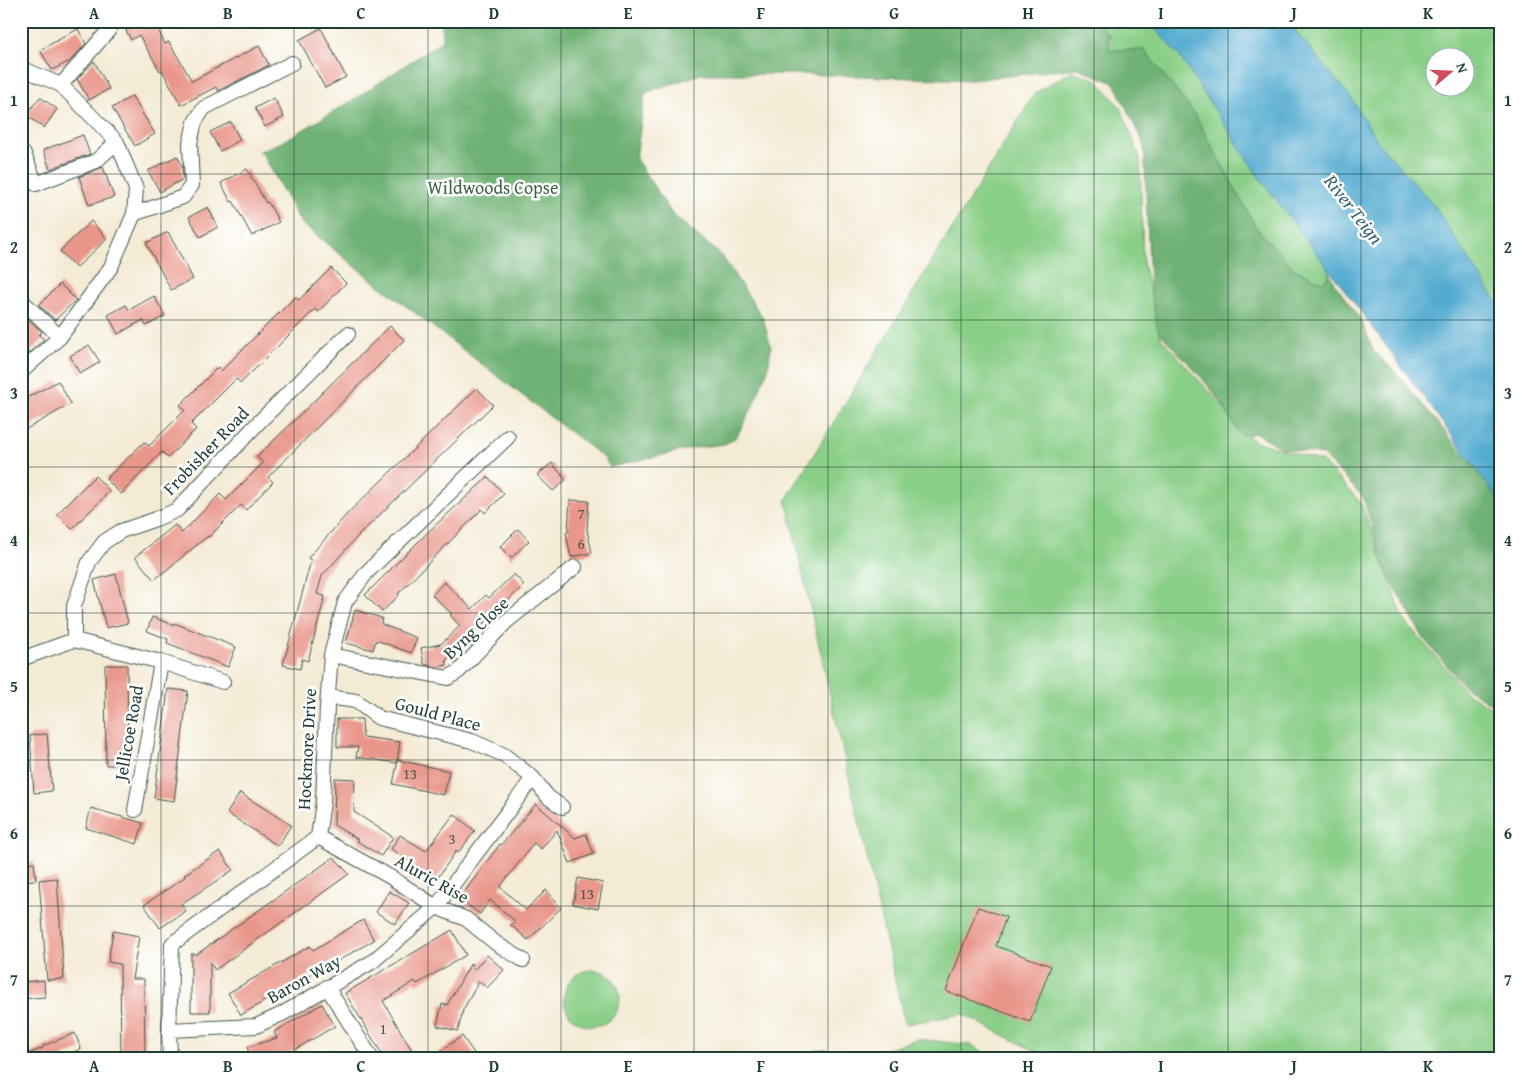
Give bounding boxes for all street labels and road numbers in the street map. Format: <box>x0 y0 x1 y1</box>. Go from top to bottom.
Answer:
street label: Frobisher Road <box>156 400 255 501</box>
street label: Byng Close <box>437 590 515 665</box>
street label: Jellicoe Road <box>106 683 150 785</box>
street label: Hockmore Drive <box>290 687 323 811</box>
street label: Gould Place <box>392 689 484 738</box>
street label: Aluric Rise <box>390 847 474 910</box>
street label: Baron Way <box>262 947 346 1010</box>

